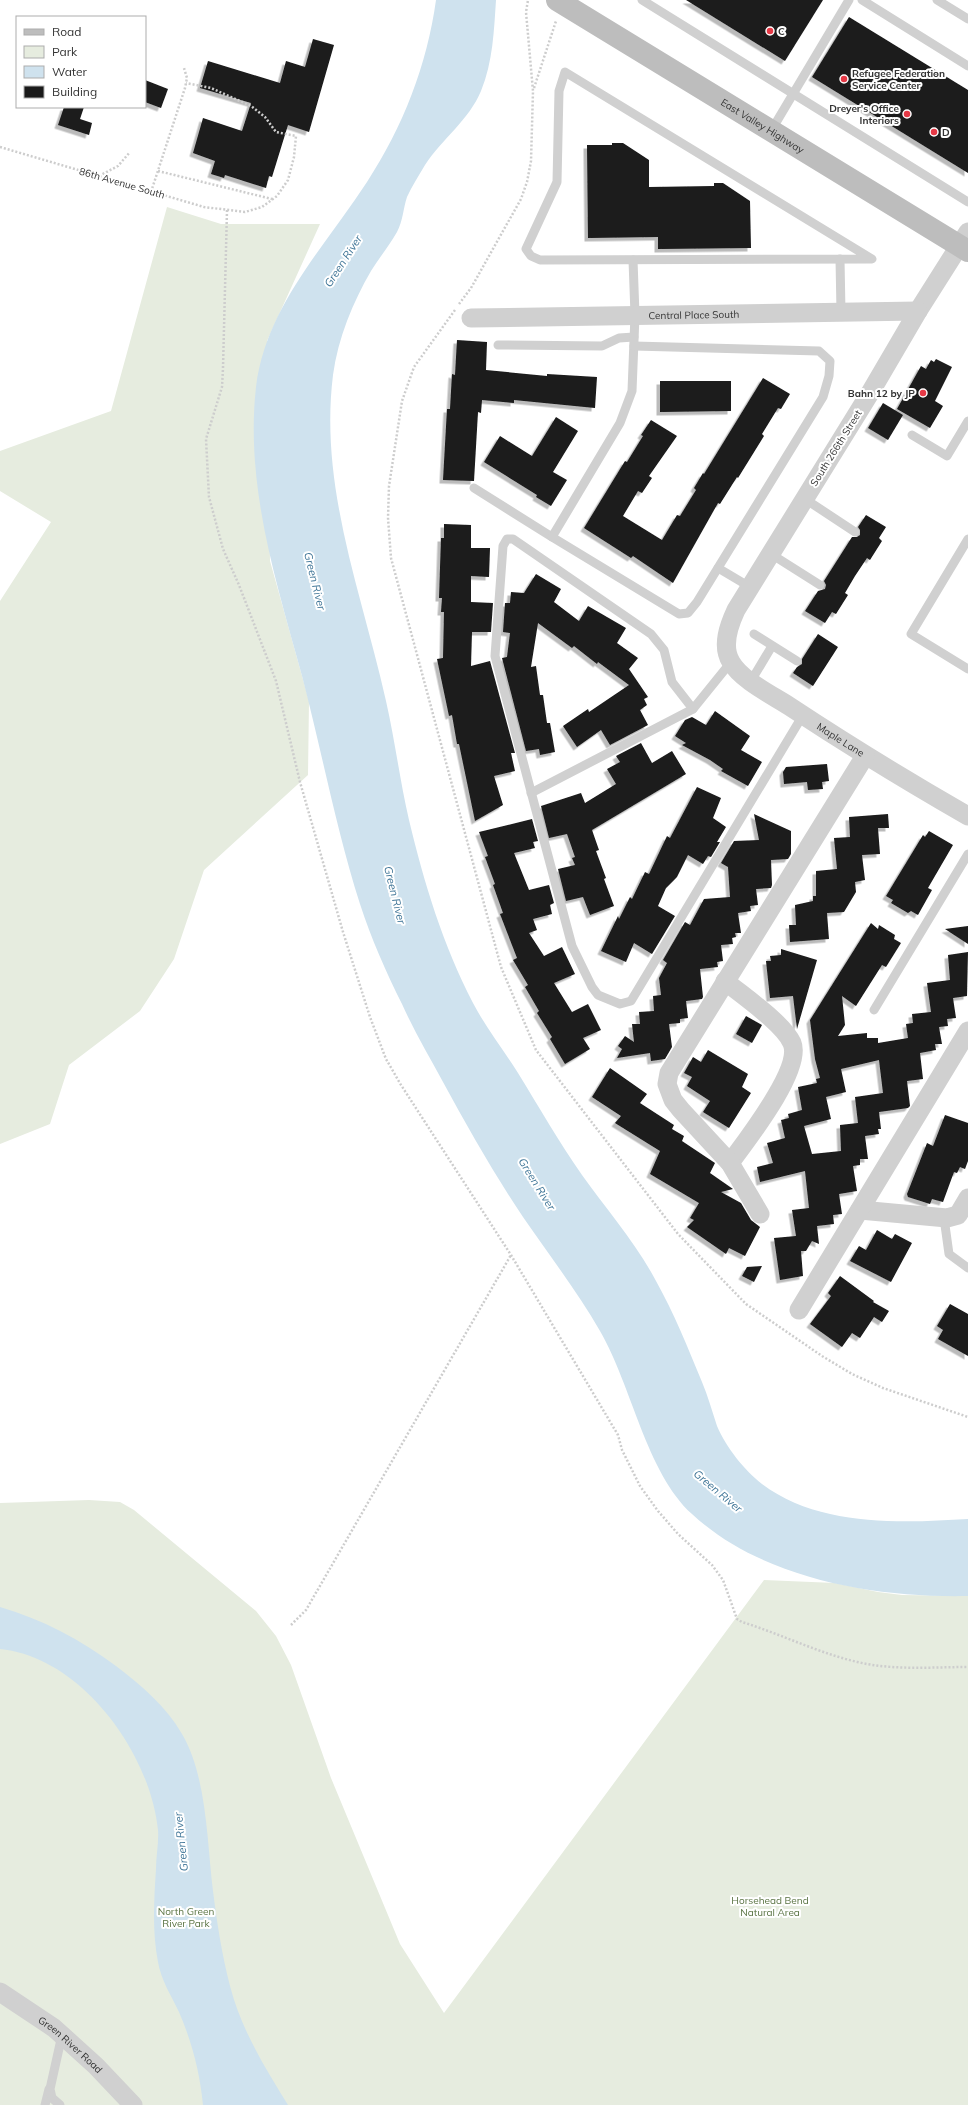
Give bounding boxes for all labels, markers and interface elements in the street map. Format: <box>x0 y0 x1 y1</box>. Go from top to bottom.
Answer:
legend <box>16 16 146 108</box>
text: Road <box>52 24 81 39</box>
place label: C <box>778 25 785 38</box>
marker: C <box>765 26 775 36</box>
text: Park <box>52 44 78 59</box>
text: Water <box>52 64 88 79</box>
place label: Refugee Federation Service Center <box>852 67 945 92</box>
marker: Refugee Federation Service Center <box>839 74 849 84</box>
text: Building <box>52 84 97 99</box>
street label: East Valley Highway <box>719 95 807 156</box>
place label: Dreyer's Office Interiors <box>829 102 900 127</box>
marker: Dreyer's Office Interiors <box>902 109 912 119</box>
place label: D <box>942 126 950 139</box>
marker: D <box>929 127 939 137</box>
street label: 86th Avenue South <box>78 165 166 201</box>
water label: Green River <box>321 232 366 290</box>
street label: Central Place South <box>648 307 740 322</box>
place label: Bahn 12 by JP <box>848 387 915 400</box>
marker: Bahn 12 by JP <box>918 388 928 398</box>
street label: South 266th Street <box>807 407 865 488</box>
water label: Green River <box>301 551 329 612</box>
street label: Maple Lane <box>815 719 867 759</box>
water label: Green River <box>381 865 409 926</box>
water label: Green River <box>515 1155 559 1214</box>
water label: Green River <box>691 1467 746 1516</box>
water label: Green River <box>171 1811 191 1872</box>
park label: Horsehead Bend Natural Area <box>731 1894 809 1919</box>
park label: North Green River Park <box>158 1905 214 1930</box>
street label: Green River Road <box>36 2013 106 2076</box>

